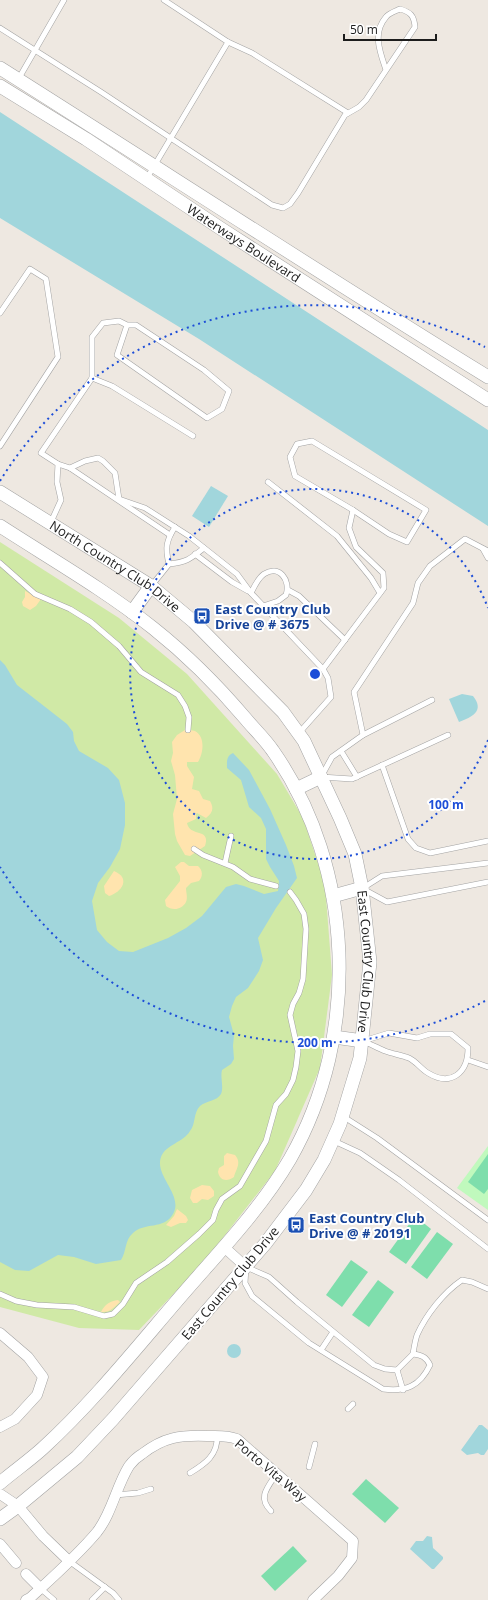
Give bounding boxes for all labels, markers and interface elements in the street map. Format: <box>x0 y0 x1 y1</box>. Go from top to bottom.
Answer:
scale bar <box>344 16 436 42</box>
text: 50 m <box>350 21 378 38</box>
street label: Waterways Boulevard <box>184 200 304 286</box>
street label: North Country Club Drive <box>46 516 184 616</box>
place label: East Country Club Drive @ # 3675 <box>215 600 330 633</box>
bus stop icon: East Country Club Drive @ # 3675 <box>192 606 212 626</box>
centre of rings <box>308 667 322 681</box>
text: 100 m <box>428 796 464 813</box>
street label: East Country Club Drive <box>353 889 379 1034</box>
text: 200 m <box>297 1034 333 1051</box>
place label: East Country Club Drive @ # 20191 <box>309 1209 424 1242</box>
bus stop icon: East Country Club Drive @ # 20191 <box>286 1215 306 1235</box>
street label: East Country Club Drive <box>177 1222 283 1344</box>
street label: Porto Vita Way <box>231 1435 311 1506</box>

